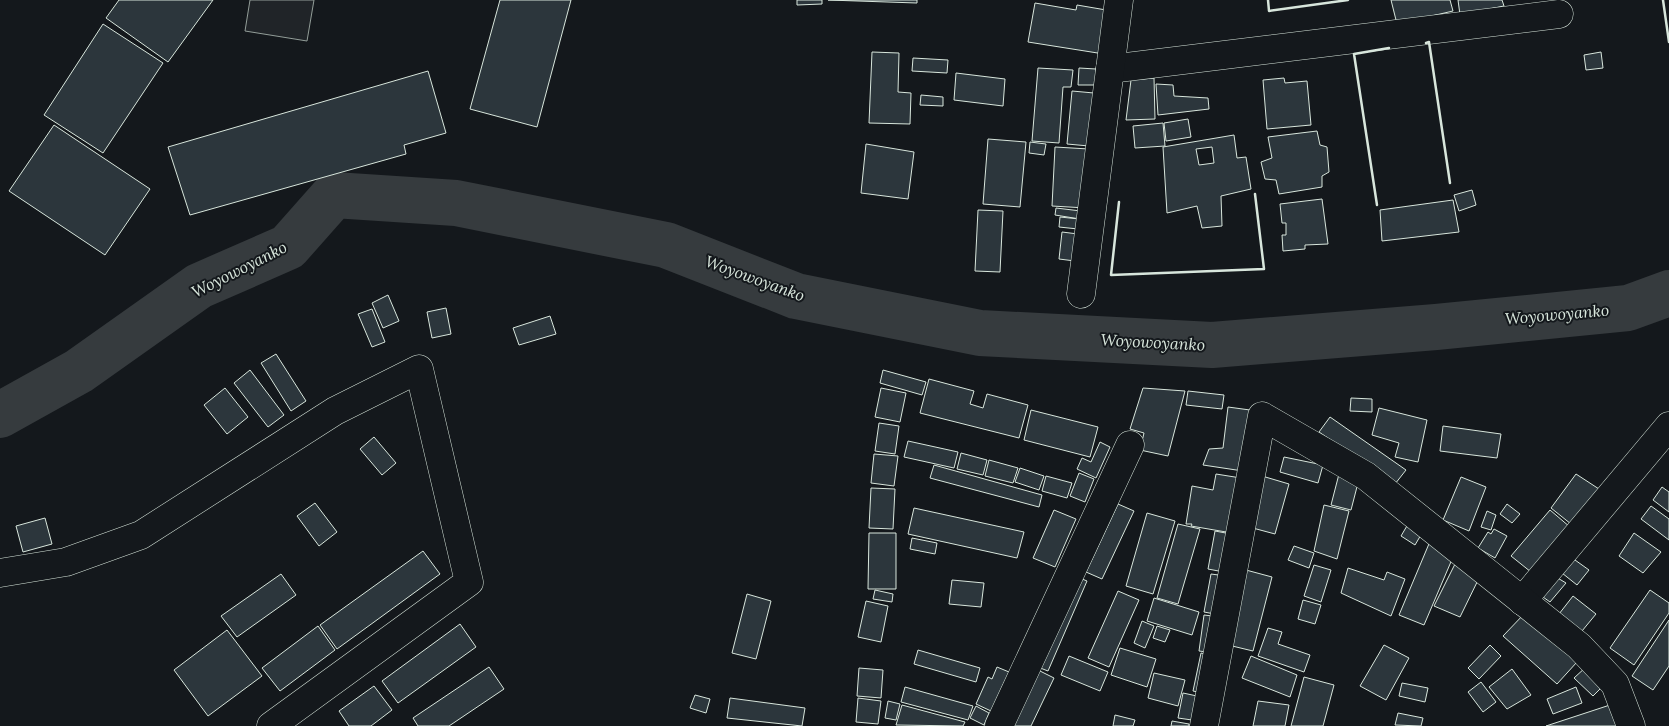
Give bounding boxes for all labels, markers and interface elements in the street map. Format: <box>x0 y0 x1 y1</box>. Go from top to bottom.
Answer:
water label: Woyowoyanko <box>188 236 290 302</box>
water label: Woyowoyanko <box>703 251 807 305</box>
water label: Woyowoyanko <box>1504 299 1610 329</box>
water label: Woyowoyanko <box>1100 329 1206 355</box>

